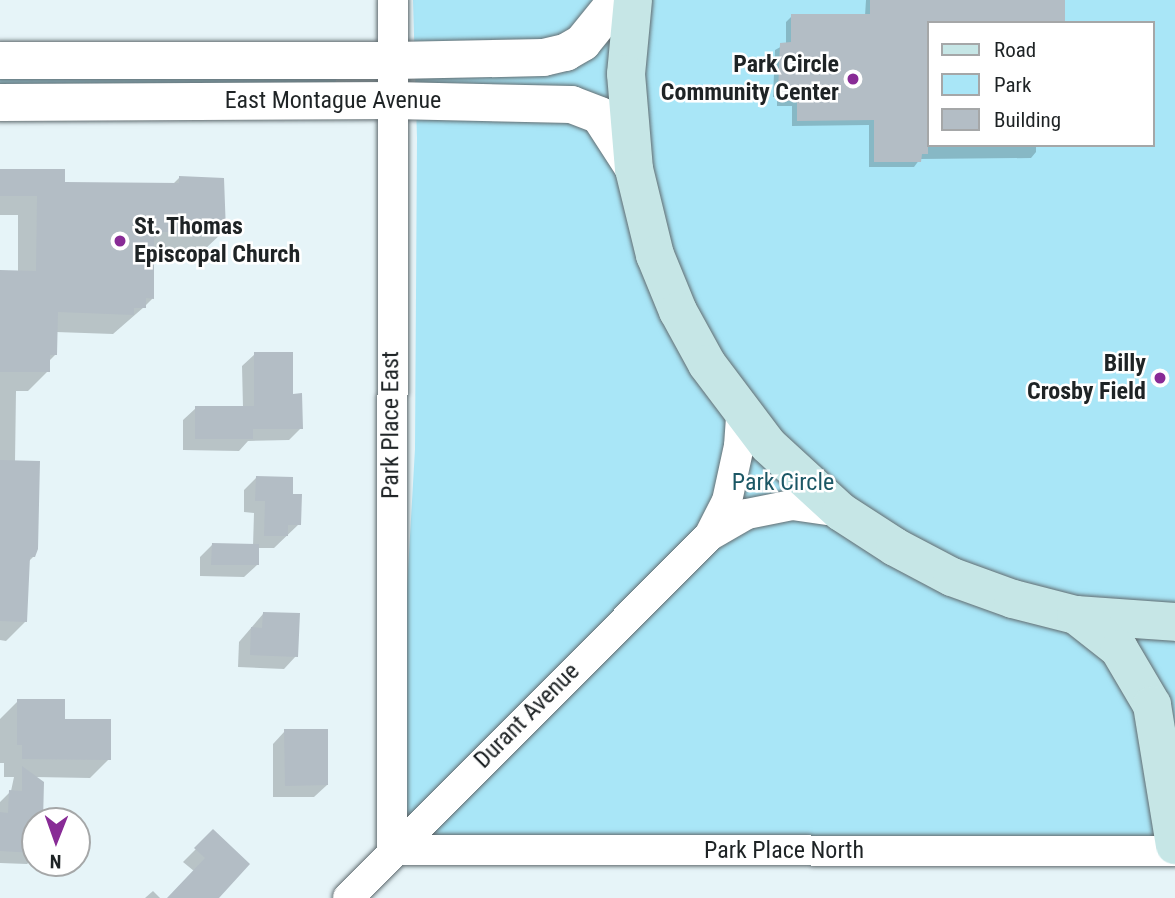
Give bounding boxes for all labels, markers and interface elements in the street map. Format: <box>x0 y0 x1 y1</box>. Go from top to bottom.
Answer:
legend <box>926 21 1154 147</box>
text: Road <box>994 38 1036 62</box>
place label: Park Circle Community Center <box>661 51 839 107</box>
marker: Park Circle Community Center <box>845 71 861 87</box>
text: Park <box>994 73 1031 97</box>
street label: East Montague Avenue <box>225 87 441 115</box>
text: Building <box>994 108 1061 132</box>
place label: St. Thomas Episcopal Church <box>134 213 300 269</box>
marker: St. Thomas Episcopal Church <box>112 233 128 249</box>
place label: Billy Crosby Field <box>1027 350 1146 406</box>
street label: Park Place East <box>377 351 405 499</box>
marker: Billy Crosby Field <box>1152 370 1168 386</box>
park label: Park Circle <box>732 469 834 497</box>
street label: Durant Avenue <box>468 657 586 775</box>
north arrow <box>21 807 91 877</box>
street label: Park Place North <box>704 837 864 865</box>
text: N <box>50 850 62 873</box>

